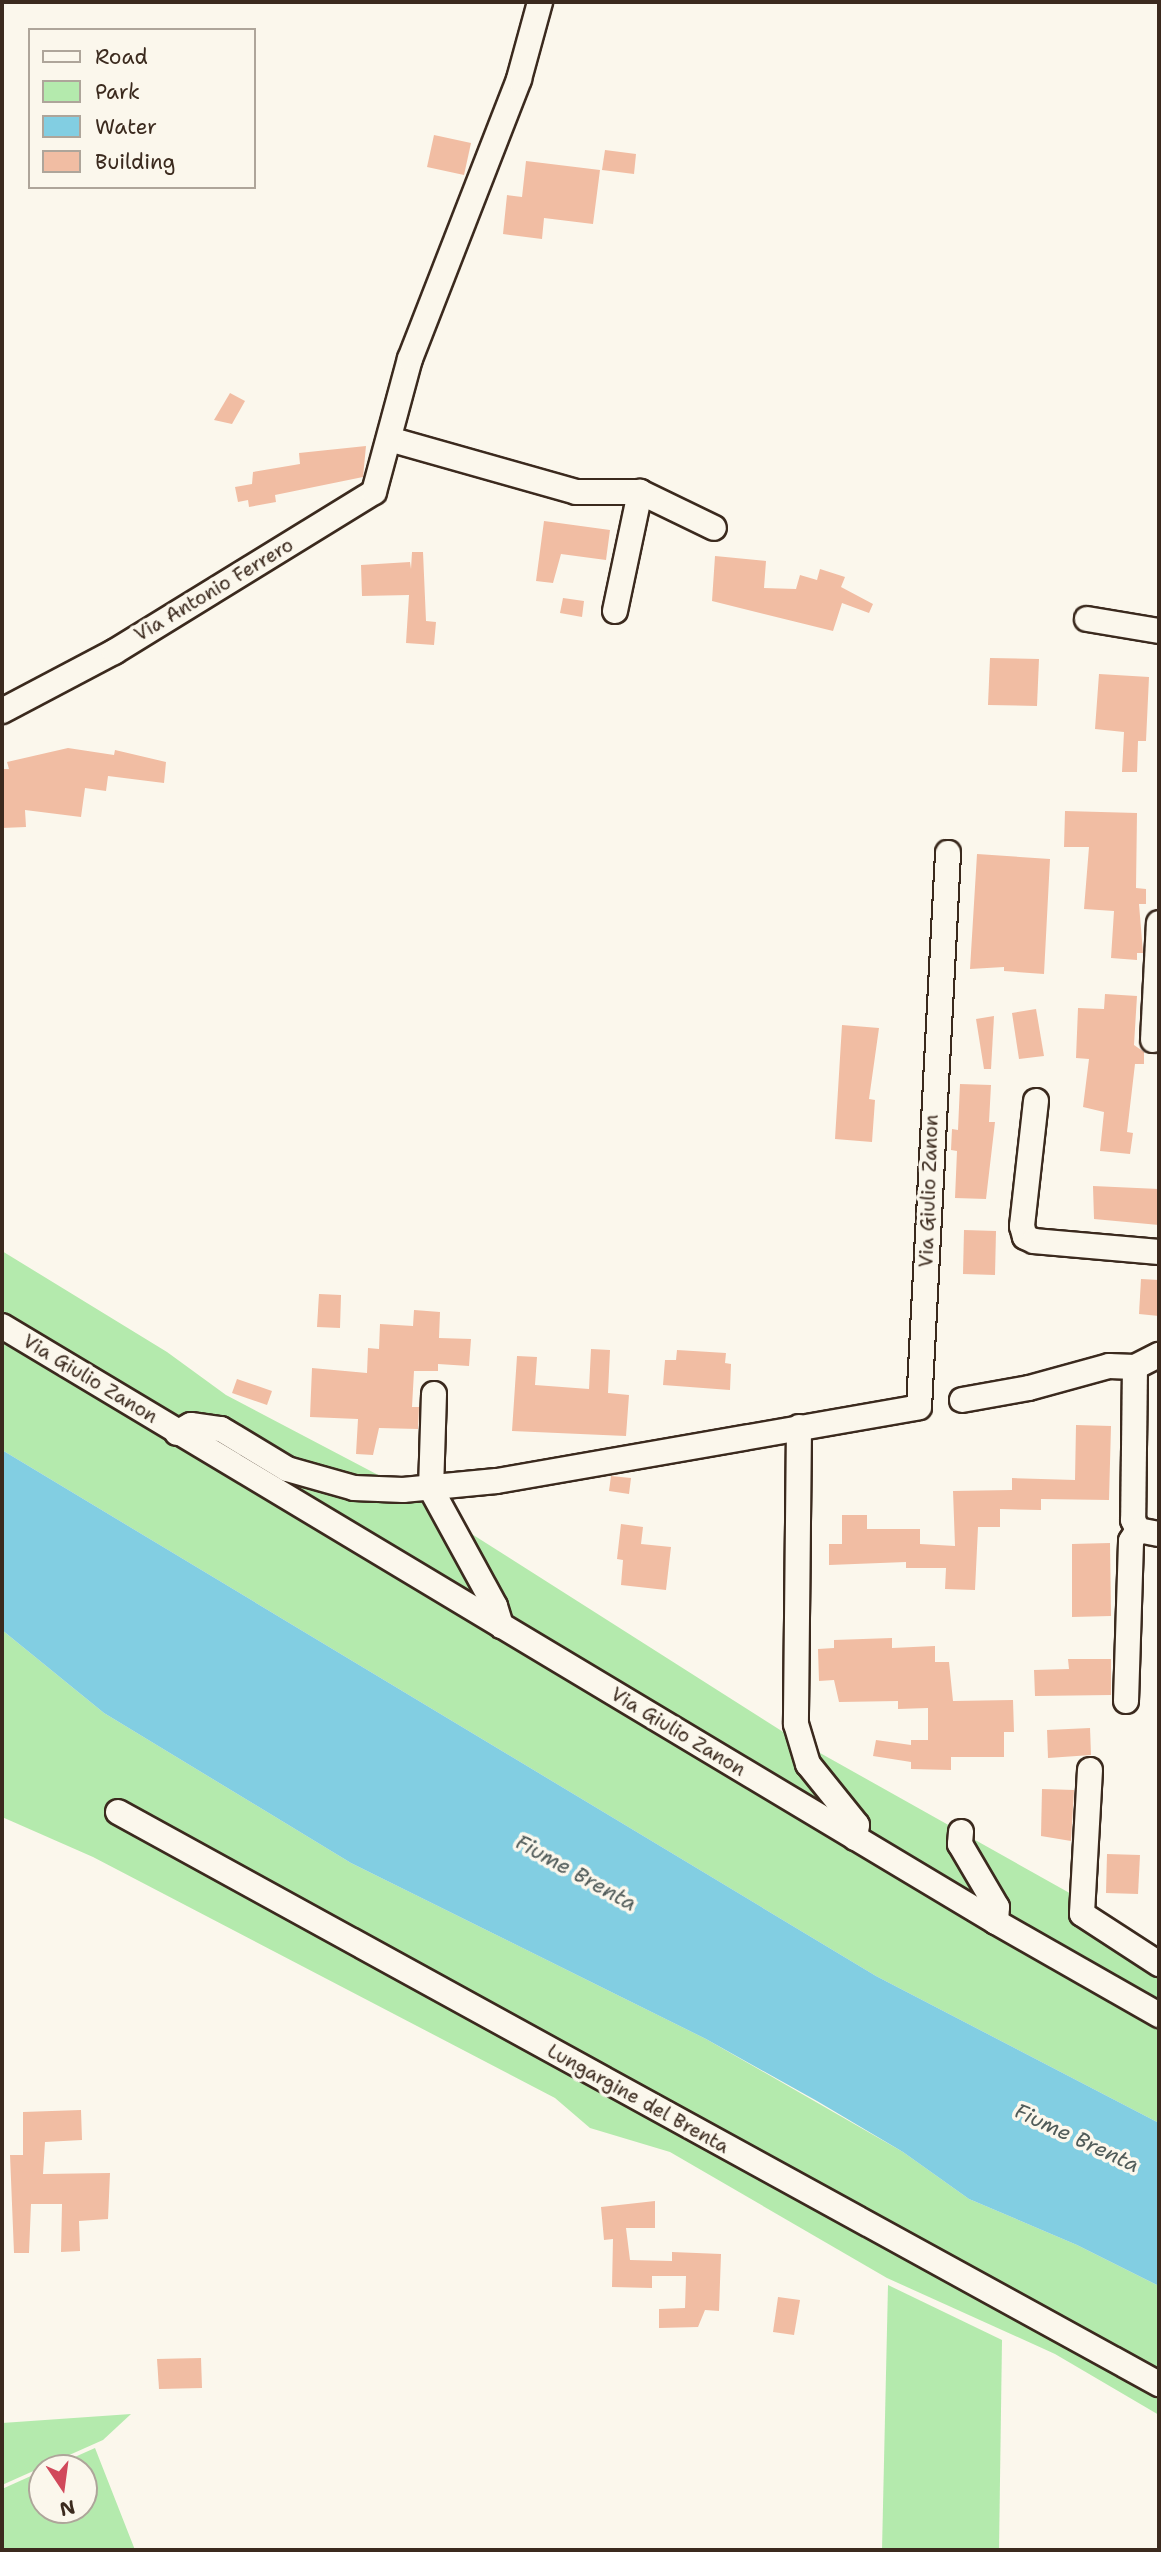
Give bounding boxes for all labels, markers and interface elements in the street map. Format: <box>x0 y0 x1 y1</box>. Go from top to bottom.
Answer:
legend <box>28 28 256 189</box>
text: Road <box>95 43 148 71</box>
text: Park <box>95 78 140 106</box>
text: Water <box>95 113 157 141</box>
text: Building <box>95 148 175 176</box>
street label: Via Antonio Ferrero <box>130 534 298 646</box>
street label: Via Giulio Zanon <box>915 1114 943 1268</box>
street label: Via Giulio Zanon <box>19 1330 161 1428</box>
street label: Via Giulio Zanon <box>607 1683 749 1781</box>
water label: Fiume Brenta <box>511 1829 641 1917</box>
street label: Lungargine del Brenta <box>543 2040 733 2158</box>
water label: Fiume Brenta <box>1011 2098 1143 2178</box>
north arrow <box>28 2454 98 2524</box>
text: N <box>57 2494 78 2522</box>

